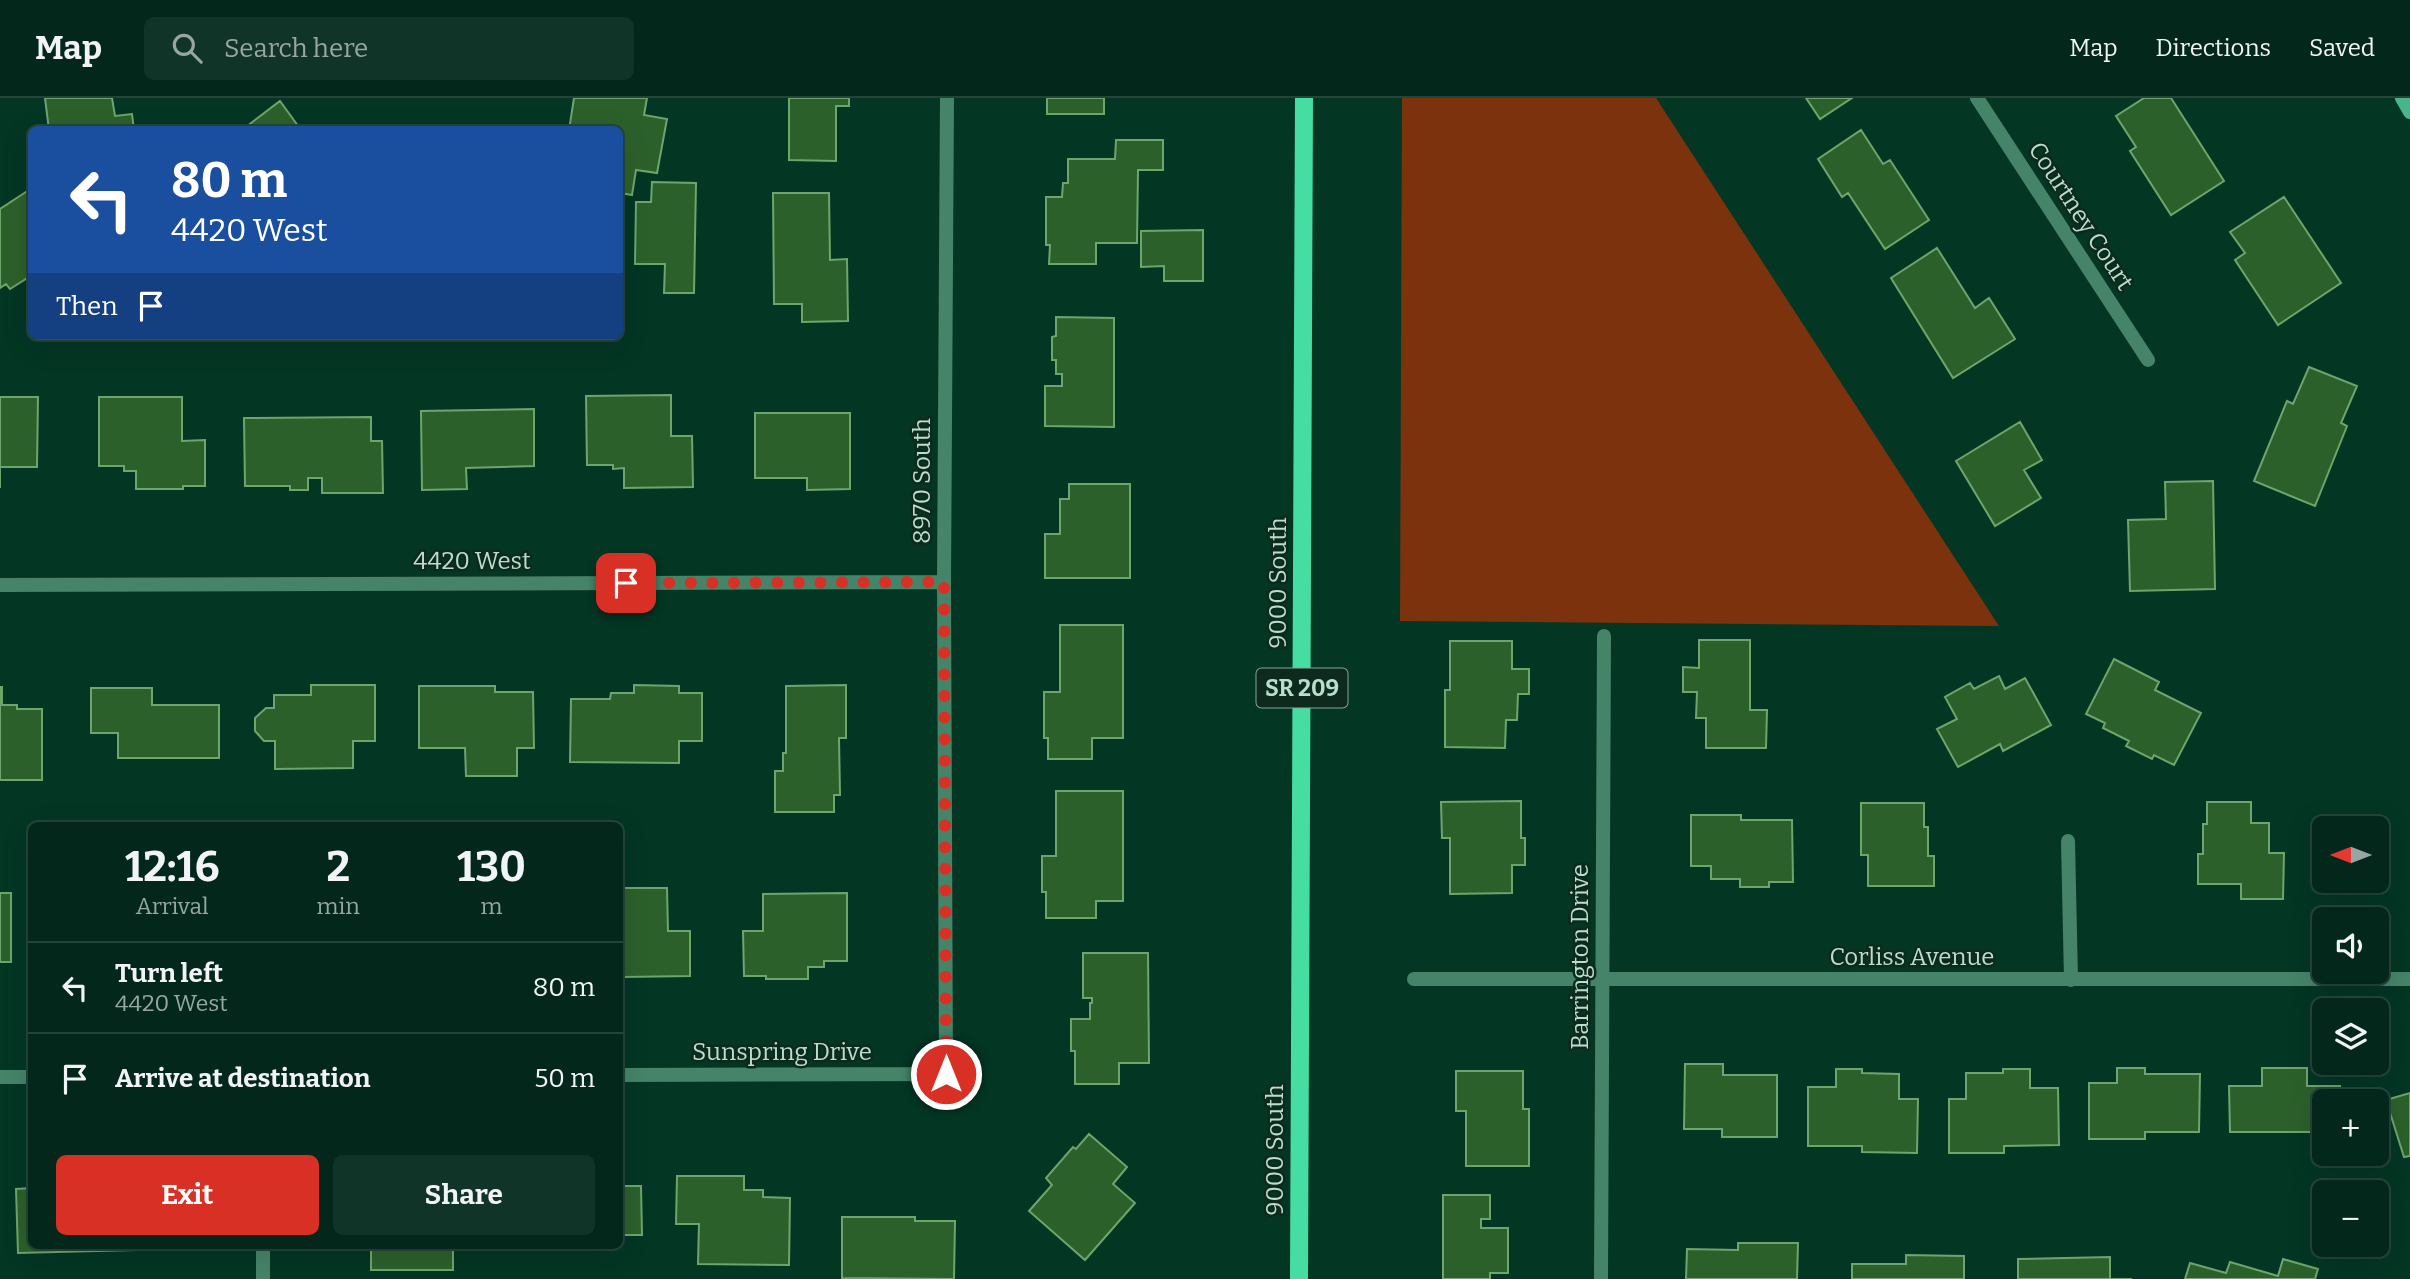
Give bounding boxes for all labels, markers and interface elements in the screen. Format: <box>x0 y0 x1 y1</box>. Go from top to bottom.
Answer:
search box <box>144 17 634 80</box>
text: Map <box>35 28 102 68</box>
icon: search <box>168 29 206 67</box>
text: Search here <box>224 33 368 64</box>
text: Map <box>2069 34 2118 62</box>
text: Directions <box>2156 34 2271 62</box>
text: Saved <box>2309 34 2375 62</box>
street label: Courtney Court <box>2023 137 2139 296</box>
text: 80 m <box>171 151 287 210</box>
icon: left <box>56 154 147 245</box>
text: 4420 West <box>171 211 328 249</box>
icon: arrive <box>132 287 170 325</box>
text: Then <box>56 291 118 322</box>
street label: 8970 South <box>908 418 936 544</box>
street label: 9000 South <box>1264 517 1292 649</box>
street label: 4420 West <box>413 547 531 575</box>
pin <box>596 553 656 613</box>
icon: arrive <box>607 564 645 602</box>
road number: SR 209 <box>1256 668 1348 708</box>
north arrow <box>2312 816 2389 892</box>
map controls <box>2312 816 2389 1257</box>
text: 12:16 <box>125 842 220 892</box>
text: 2 <box>326 842 350 892</box>
text: 130 <box>457 842 526 892</box>
street label: Barrington Drive <box>1566 864 1594 1050</box>
text: Arrival <box>136 892 209 920</box>
text: min <box>317 892 360 920</box>
text: m <box>480 892 502 920</box>
button: sound <box>2312 907 2389 984</box>
street label: Corliss Avenue <box>1830 943 1994 971</box>
text: Turn left <box>115 958 223 989</box>
icon: left <box>56 969 94 1007</box>
text: 80 m <box>533 972 595 1003</box>
text: 4420 West <box>115 989 228 1017</box>
button: layers <box>2312 998 2389 1075</box>
position arrow <box>909 1037 983 1111</box>
street label: Sunspring Drive <box>692 1038 872 1066</box>
icon: arrive <box>56 1060 94 1098</box>
text: Arrive at destination <box>115 1063 370 1094</box>
text: 50 m <box>534 1063 595 1094</box>
street label: 9000 South <box>1261 1084 1289 1216</box>
button: + <box>2312 1089 2389 1166</box>
button: Exit <box>56 1155 319 1235</box>
button: Share <box>333 1155 595 1235</box>
button: − <box>2312 1180 2389 1257</box>

